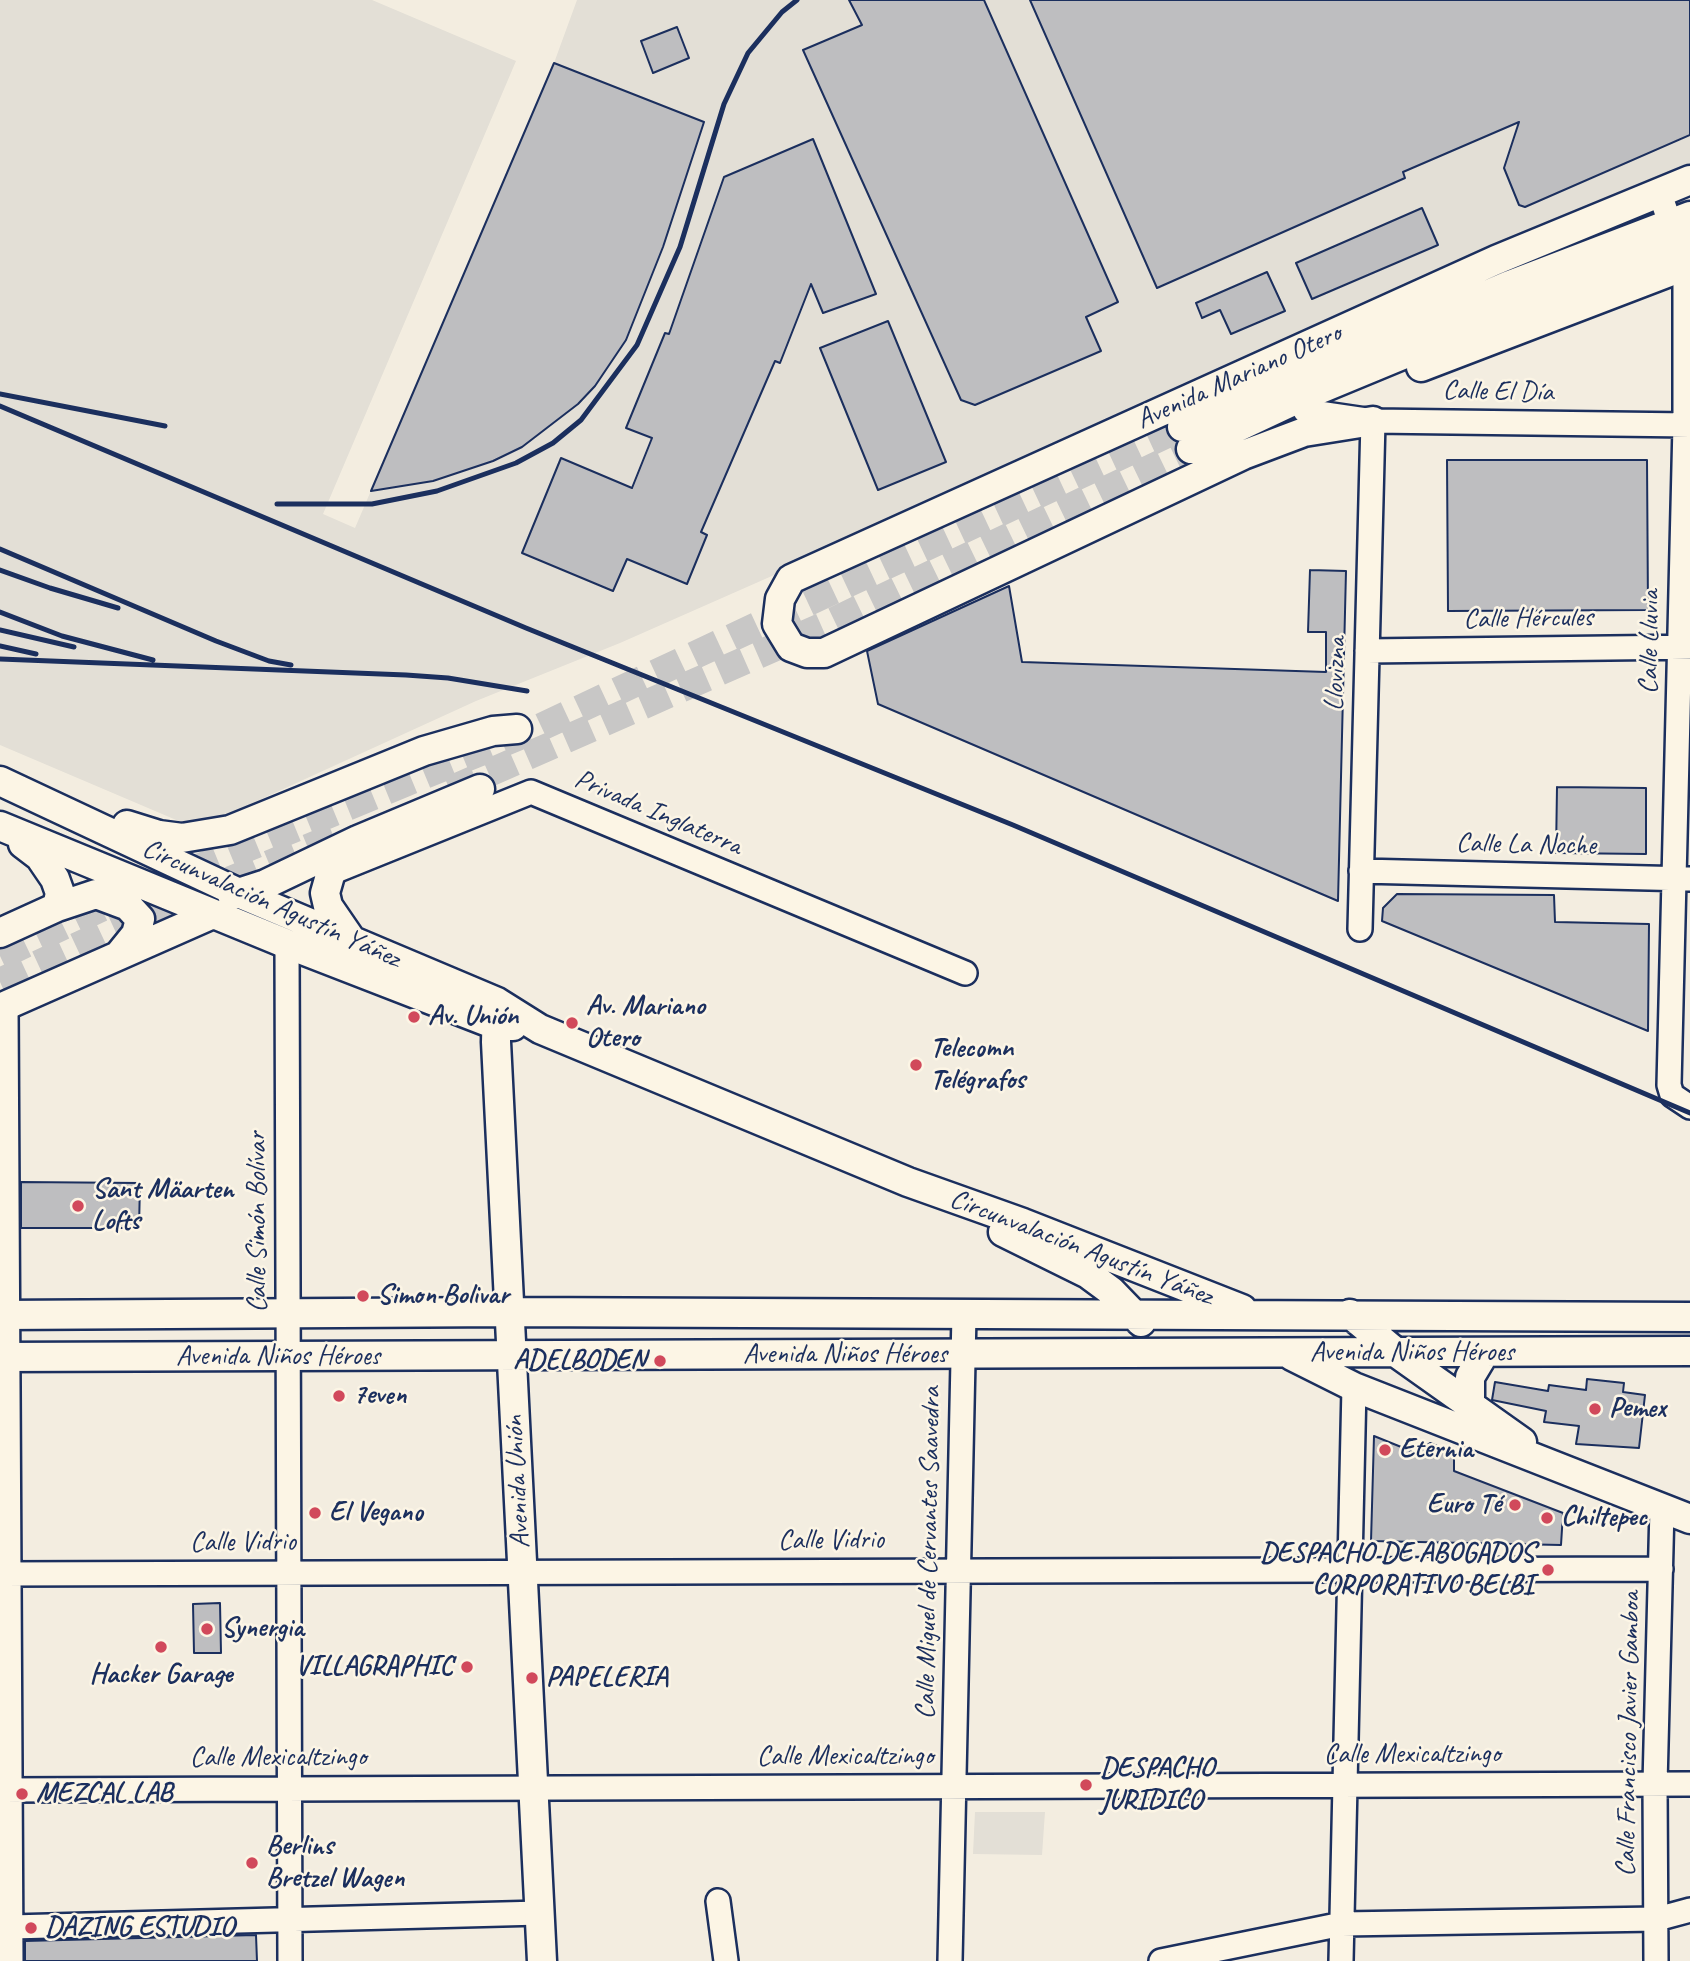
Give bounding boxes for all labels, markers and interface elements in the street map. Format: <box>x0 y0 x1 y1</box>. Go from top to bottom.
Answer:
street label: Avenida Mariano Otero <box>1131 317 1347 437</box>
street label: Calle El Día <box>1442 374 1554 410</box>
street label: Calle Lluvia <box>1632 590 1668 694</box>
street label: Calle Hércules <box>1463 601 1593 637</box>
street label: Llovizna <box>1318 636 1354 712</box>
street label: Privada Inglaterra <box>569 763 747 863</box>
street label: Calle La Noche <box>1456 827 1596 863</box>
street label: Circunvalación Agustín Yáñez <box>137 832 405 976</box>
place label: Av. Mariano Otero <box>586 990 705 1056</box>
place label: Av. Unión <box>428 1000 518 1034</box>
marker: Av. Unión <box>406 1009 422 1025</box>
marker: Av. Mariano Otero <box>564 1015 580 1031</box>
place label: Telecomn Telégrafos <box>930 1032 1025 1098</box>
marker: Telecomn Telégrafos <box>908 1057 924 1073</box>
street label: Calle Simón Bolívar <box>241 1132 275 1312</box>
place label: Sant Mäarten Lofts <box>92 1173 234 1239</box>
street label: Circunvalación Agustín Yáñez <box>945 1182 1217 1314</box>
marker: Sant Mäarten Lofts <box>70 1198 86 1214</box>
place label: Simon Bolivar <box>377 1279 509 1313</box>
marker: Simon Bolivar <box>355 1288 371 1304</box>
street label: Avenida Niños Héroes <box>1310 1336 1514 1370</box>
street label: Avenida Niños Héroes <box>743 1338 947 1372</box>
street label: Avenida Niños Héroes <box>176 1340 380 1374</box>
place label: ADELBODEN <box>513 1344 646 1378</box>
marker: ADELBODEN <box>652 1353 668 1369</box>
place label: 7even <box>353 1379 406 1413</box>
street label: Calle Miguel de Cervantes Saavedra <box>909 1386 949 1720</box>
marker: 7even <box>331 1388 347 1404</box>
place label: Pemex <box>1609 1392 1666 1426</box>
marker: Pemex <box>1587 1401 1603 1417</box>
street label: Avenida Unión <box>498 1415 538 1549</box>
place label: Eternia <box>1399 1433 1473 1467</box>
marker: Eternia <box>1377 1442 1393 1458</box>
place label: Euro Té <box>1427 1488 1501 1522</box>
place label: El Vegano <box>329 1496 423 1530</box>
marker: Euro Té <box>1507 1497 1523 1513</box>
place label: Chiltepec <box>1561 1501 1647 1535</box>
marker: El Vegano <box>307 1505 323 1521</box>
marker: Chiltepec <box>1539 1510 1555 1526</box>
street label: Calle Vidrio <box>778 1524 884 1558</box>
street label: Calle Vidrio <box>190 1526 296 1560</box>
place label: DESPACHO DE ABOGADOS CORPORATIVO BELBI <box>1260 1537 1534 1603</box>
marker: DESPACHO DE ABOGADOS CORPORATIVO BELBI <box>1540 1562 1556 1578</box>
street label: Calle Francisco Javier Gamboa <box>1610 1591 1648 1877</box>
place label: Synergia <box>221 1612 304 1646</box>
marker: Synergia <box>199 1621 215 1637</box>
marker: Hacker Garage <box>153 1639 169 1655</box>
place label: VILLAGRAPHIC <box>295 1650 453 1684</box>
place label: Hacker Garage <box>90 1658 232 1692</box>
marker: VILLAGRAPHIC <box>459 1659 475 1675</box>
place label: PAPELERIA <box>546 1661 668 1695</box>
marker: PAPELERIA <box>524 1670 540 1686</box>
street label: Calle Mexicaltzingo <box>1324 1738 1500 1772</box>
street label: Calle Mexicaltzingo <box>757 1740 933 1774</box>
street label: Calle Mexicaltzingo <box>190 1741 366 1775</box>
place label: DESPACHO JURIDICO <box>1100 1752 1214 1818</box>
place label: MEZCAL LAB <box>36 1777 173 1811</box>
marker: DESPACHO JURIDICO <box>1078 1777 1094 1793</box>
marker: MEZCAL LAB <box>14 1786 30 1802</box>
place label: Berlins Bretzel Wagen <box>266 1830 404 1896</box>
marker: Berlins Bretzel Wagen <box>244 1855 260 1871</box>
place label: DAZING ESTUDIO <box>45 1911 234 1945</box>
marker: DAZING ESTUDIO <box>23 1920 39 1936</box>

